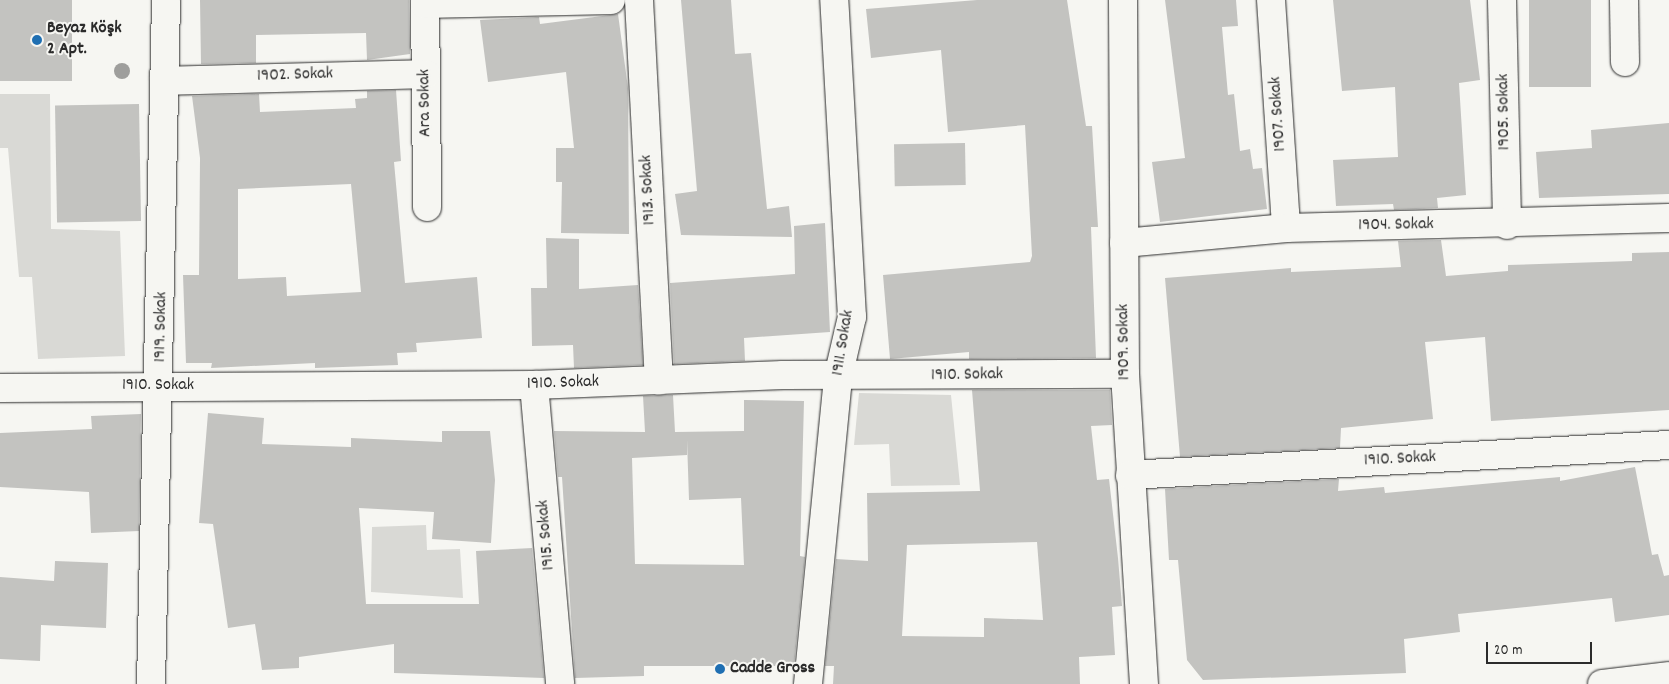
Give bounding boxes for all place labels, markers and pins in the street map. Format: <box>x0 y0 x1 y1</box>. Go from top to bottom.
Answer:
place label: Beyaz Köşk 2 Apt. <box>47 19 122 62</box>
marker: Beyaz Köşk 2 Apt. <box>31 34 43 46</box>
place label: Cadde Gross <box>730 658 815 680</box>
marker: Cadde Gross <box>714 663 726 675</box>

